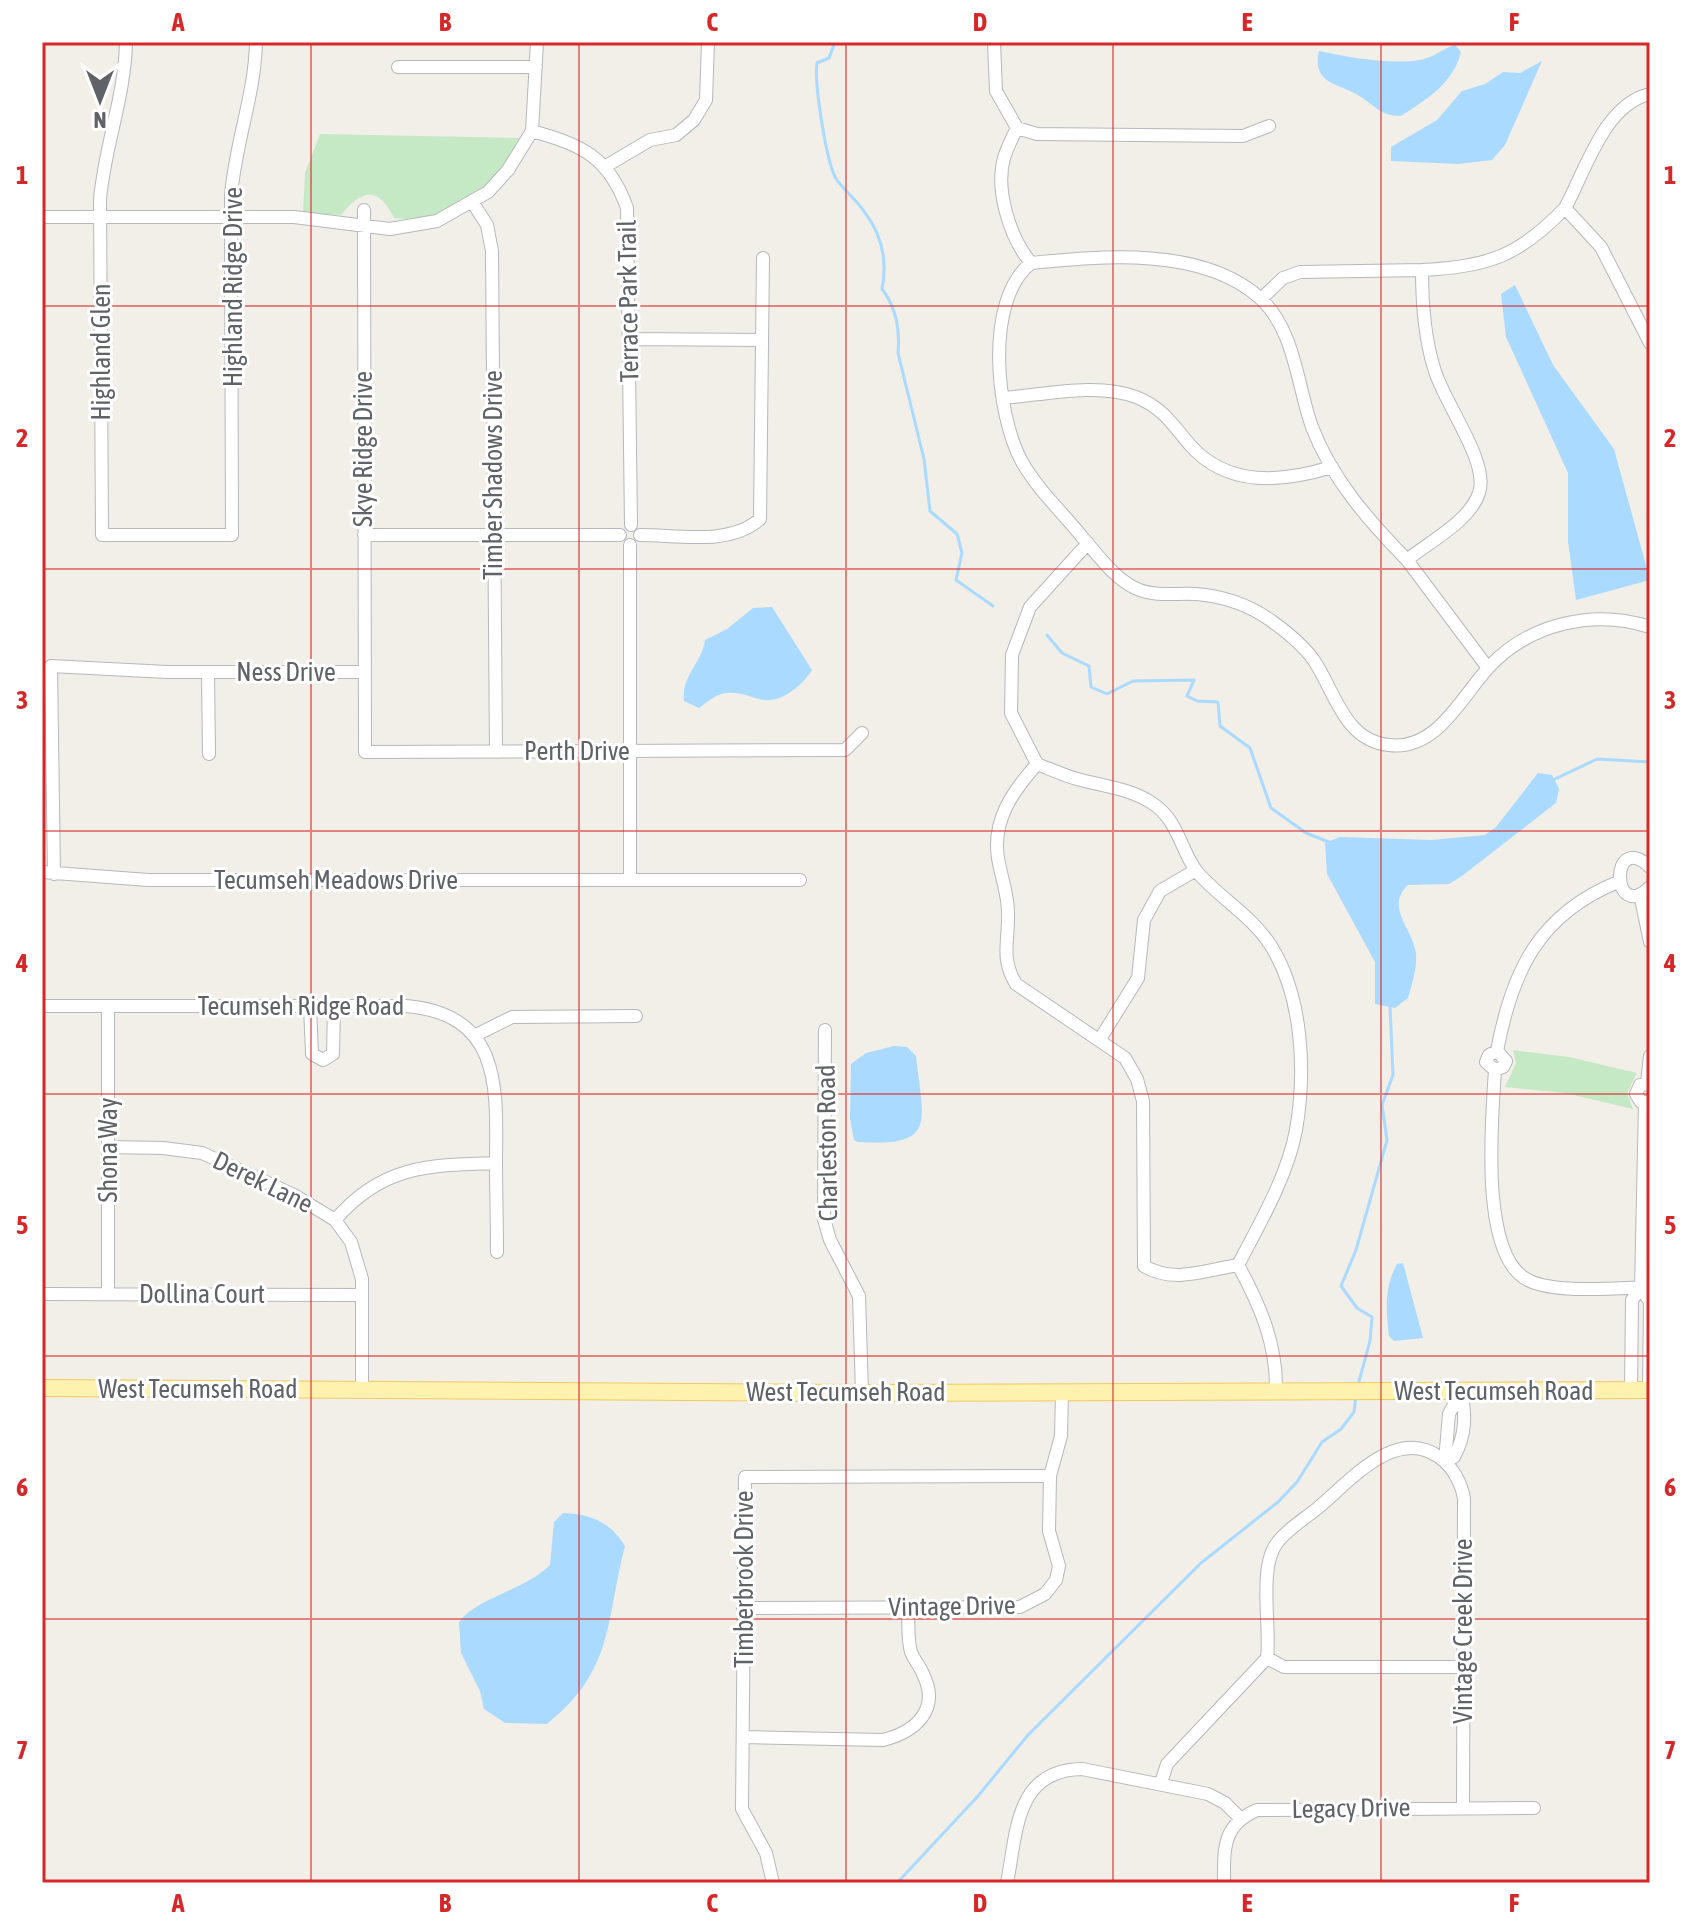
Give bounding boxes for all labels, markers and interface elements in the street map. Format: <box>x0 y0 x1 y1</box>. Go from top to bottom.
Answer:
text: A <box>171 7 185 37</box>
text: B <box>439 7 452 37</box>
text: C <box>706 7 718 37</box>
text: D <box>973 7 987 37</box>
text: E <box>1241 7 1253 37</box>
text: F <box>1509 7 1520 37</box>
north arrow <box>60 60 140 140</box>
text: N <box>94 107 106 133</box>
text: 1 <box>16 160 28 190</box>
text: 1 <box>1664 160 1676 190</box>
street label: Highland Ridge Drive <box>218 187 248 387</box>
street label: Terrace Park Trail <box>612 219 644 383</box>
street label: Highland Glen <box>86 283 116 421</box>
street label: Timber Shadows Drive <box>478 370 508 580</box>
street label: Skye Ridge Drive <box>348 371 378 527</box>
text: 2 <box>16 423 28 453</box>
text: 2 <box>1664 423 1676 453</box>
street label: Ness Drive <box>236 657 336 687</box>
text: 3 <box>16 685 28 715</box>
text: 3 <box>1664 685 1676 715</box>
street label: Perth Drive <box>524 736 630 766</box>
street label: Tecumseh Meadows Drive <box>214 865 458 895</box>
text: 4 <box>15 948 28 978</box>
text: 4 <box>1663 948 1676 978</box>
street label: Tecumseh Ridge Road <box>198 991 404 1021</box>
street label: Charleston Road <box>811 1064 843 1222</box>
street label: Shona Way <box>93 1097 123 1202</box>
street label: Derek Lane <box>208 1145 318 1219</box>
text: 5 <box>16 1210 28 1240</box>
text: 5 <box>1664 1210 1676 1240</box>
street label: Dollina Court <box>139 1279 265 1309</box>
street label: West Tecumseh Road <box>98 1374 298 1404</box>
street label: West Tecumseh Road <box>1394 1376 1594 1406</box>
street label: West Tecumseh Road <box>746 1377 946 1407</box>
text: 6 <box>16 1472 28 1502</box>
text: 6 <box>1664 1472 1676 1502</box>
street label: Timberbrook Drive <box>729 1490 759 1668</box>
street label: Vintage Creek Drive <box>1448 1538 1478 1724</box>
street label: Vintage Drive <box>888 1590 1016 1622</box>
text: 7 <box>16 1735 28 1765</box>
text: 7 <box>1664 1735 1676 1765</box>
street label: Legacy Drive <box>1291 1792 1411 1824</box>
text: A <box>171 1888 185 1918</box>
text: B <box>439 1888 452 1918</box>
text: C <box>706 1888 718 1918</box>
text: D <box>973 1888 987 1918</box>
text: E <box>1241 1888 1253 1918</box>
text: F <box>1509 1888 1520 1918</box>

